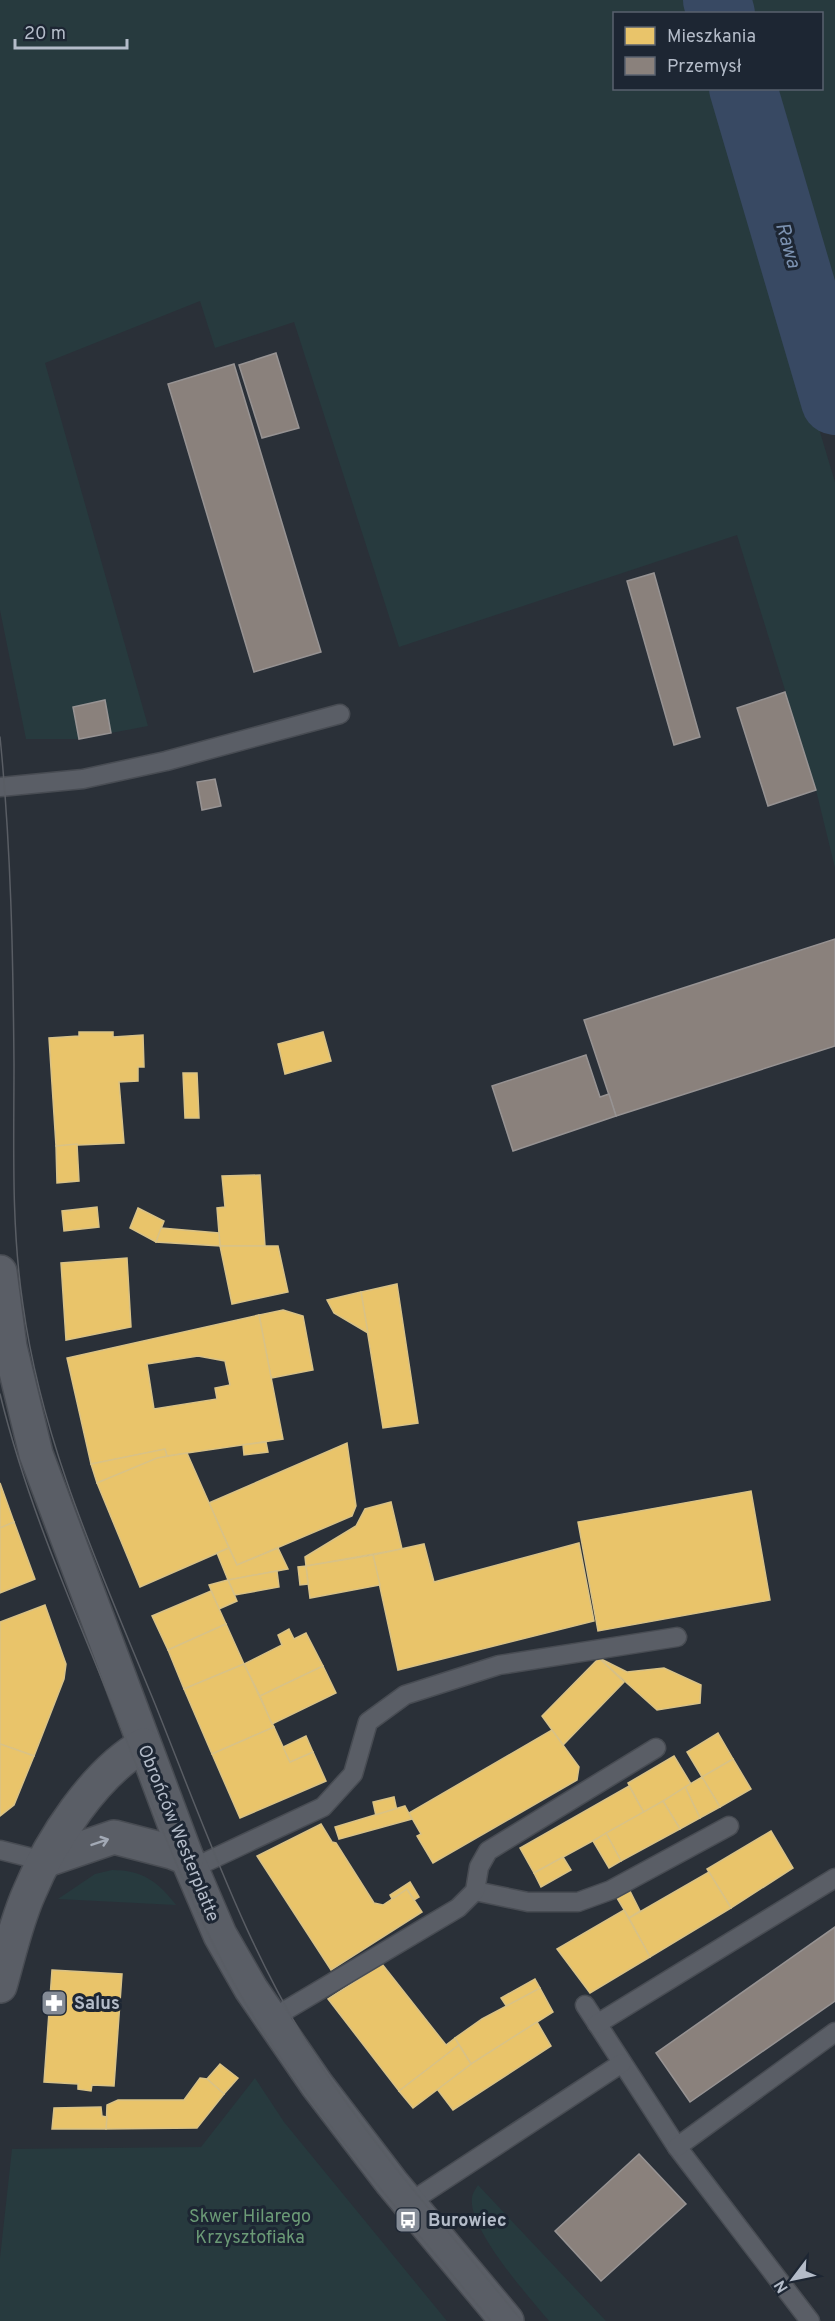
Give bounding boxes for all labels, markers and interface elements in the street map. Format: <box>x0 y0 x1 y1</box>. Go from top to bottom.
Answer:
scale bar <box>15 12 128 50</box>
legend <box>613 12 823 90</box>
text: 20 m <box>24 23 66 46</box>
text: Mieszkania <box>667 26 756 49</box>
text: Przemysł <box>667 56 742 79</box>
water label: Rawa <box>768 220 806 272</box>
street label: Obrońców Westerplatte <box>132 1742 224 1925</box>
one-way arrow <box>90 1836 109 1847</box>
pharmacy icon: Salus <box>39 1988 69 2018</box>
place label: Salus <box>74 1993 120 2016</box>
bus stop icon: Burowiec <box>393 2205 423 2235</box>
park label: Skwer Hilarego Krzysztofiaka <box>189 2206 311 2250</box>
place label: Burowiec <box>428 2210 507 2233</box>
north arrow <box>763 2249 823 2309</box>
text: N <box>770 2276 794 2296</box>

